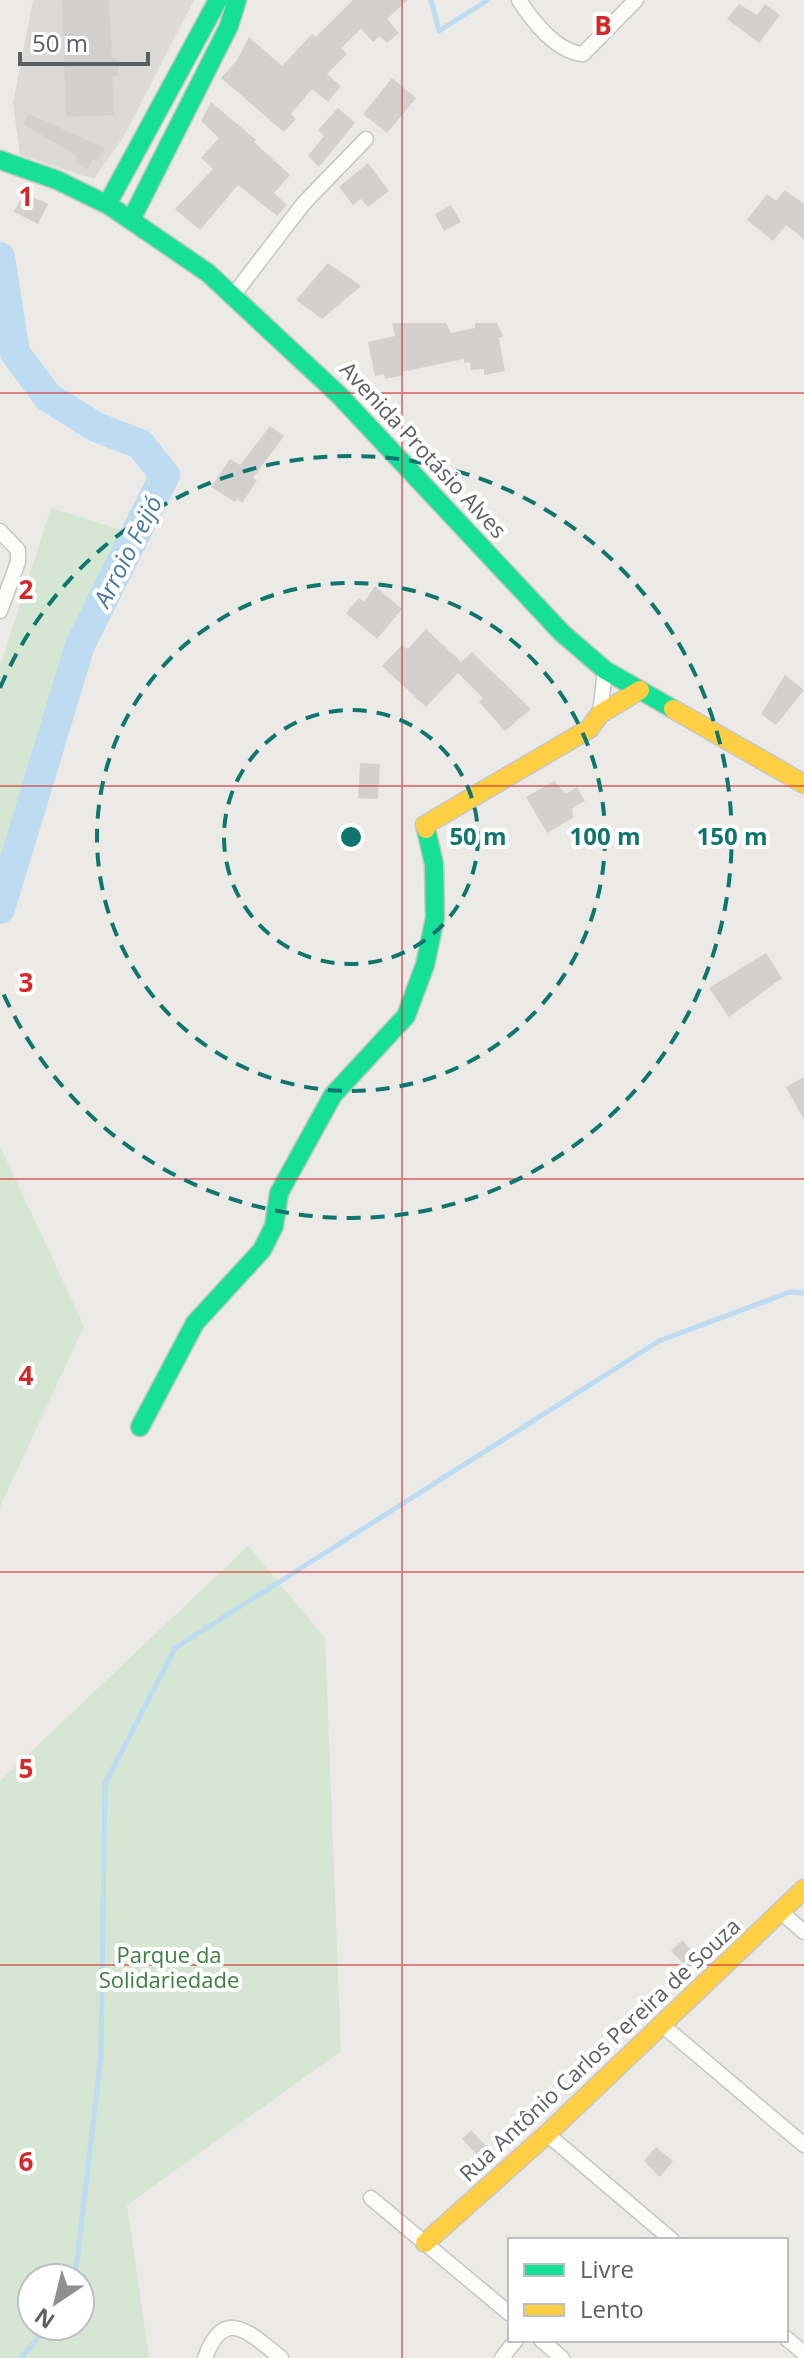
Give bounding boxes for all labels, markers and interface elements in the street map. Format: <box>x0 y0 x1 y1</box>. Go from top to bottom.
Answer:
text: B <box>594 7 612 43</box>
scale bar <box>20 16 148 66</box>
text: 50 m <box>32 26 88 59</box>
text: 1 <box>19 178 33 214</box>
street label: Avenida Protásio Alves <box>334 354 514 544</box>
water label: Arroio Feijó <box>84 490 169 614</box>
text: 2 <box>19 571 34 607</box>
text: 50 m <box>449 819 507 852</box>
text: 100 m <box>570 819 640 852</box>
text: 150 m <box>697 819 767 852</box>
centre of rings <box>337 823 365 851</box>
text: 3 <box>19 964 33 1000</box>
text: 4 <box>19 1357 34 1393</box>
text: 5 <box>19 1750 33 1786</box>
street label: Rua Antônio Carlos Pereira de Souza <box>452 1911 746 2187</box>
park label: Parque da Solidariedade <box>99 1939 239 1994</box>
text: 6 <box>19 2143 34 2179</box>
legend <box>508 2238 788 2342</box>
text: Livre <box>580 2252 634 2285</box>
north arrow <box>16 2262 96 2342</box>
text: Lento <box>580 2292 644 2325</box>
text: N <box>28 2302 60 2337</box>

